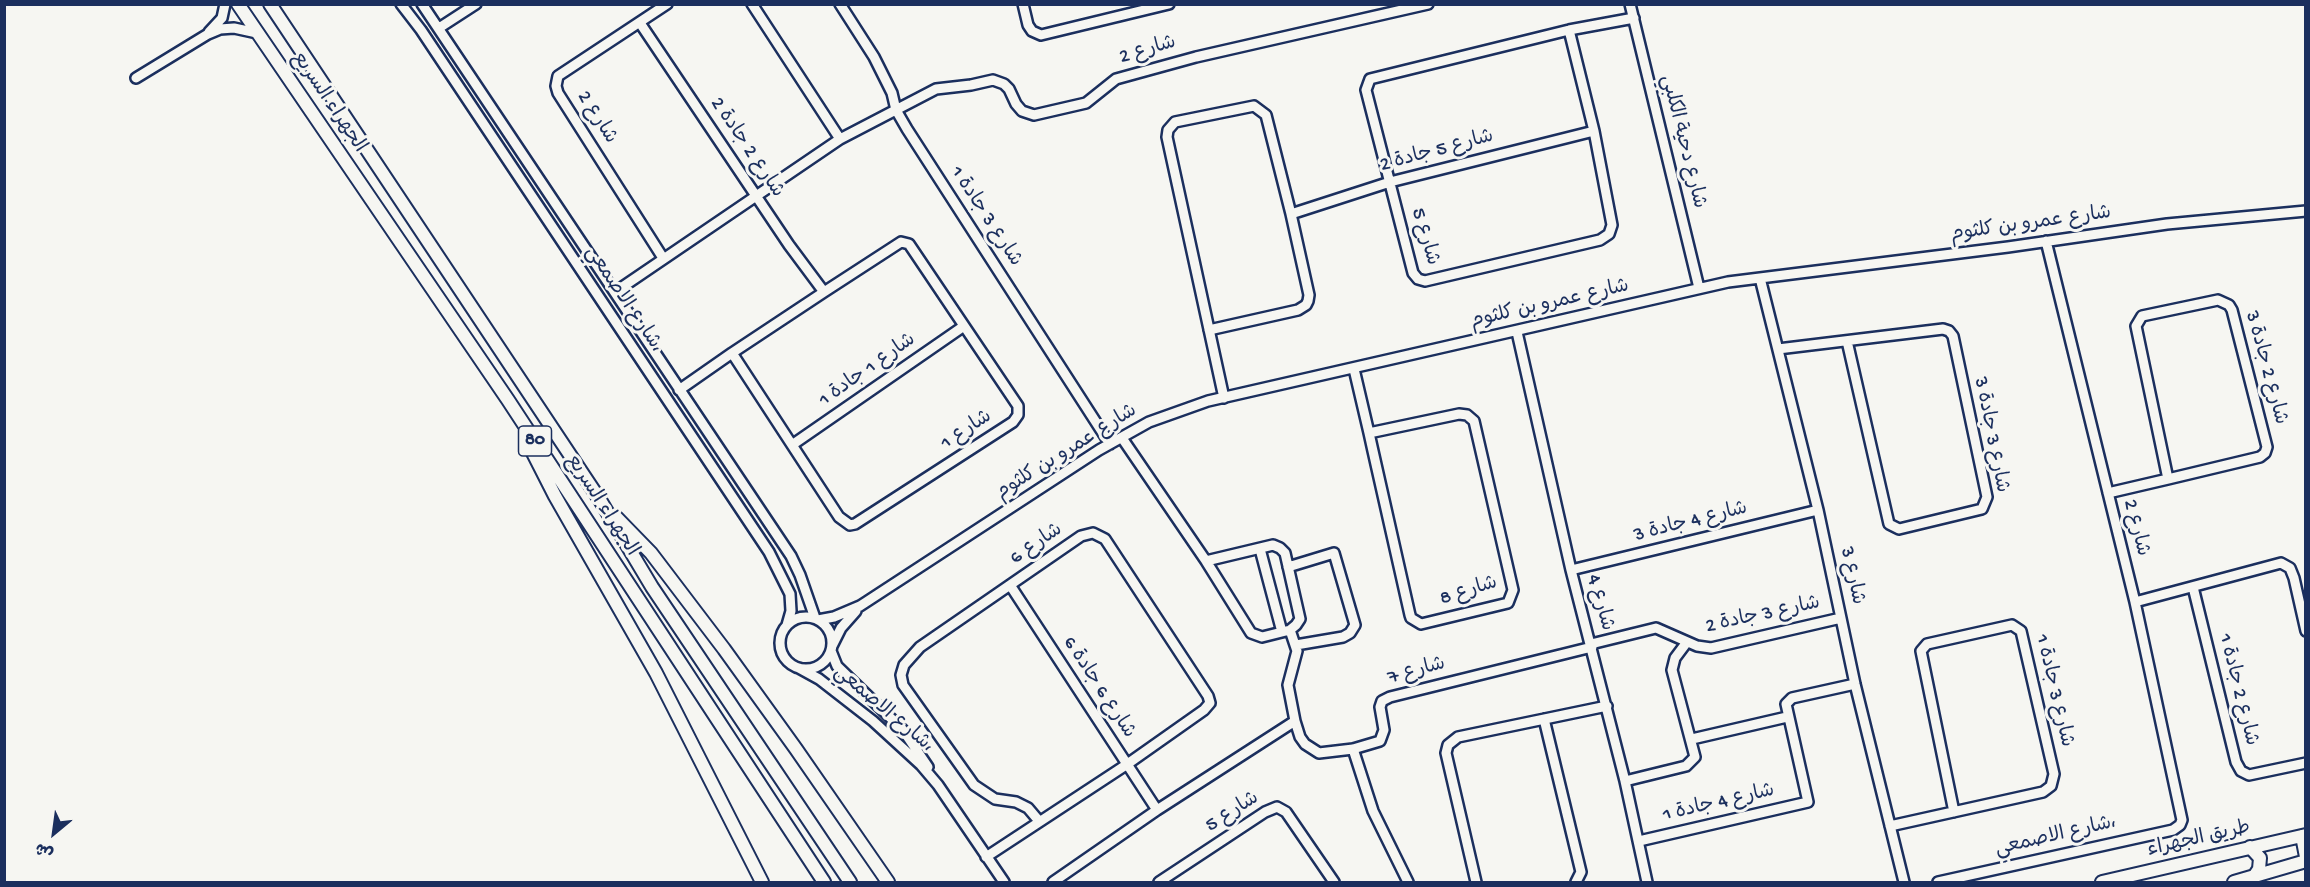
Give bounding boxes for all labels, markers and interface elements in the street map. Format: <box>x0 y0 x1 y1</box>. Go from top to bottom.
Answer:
street label: شارع 2 <box>1117 31 1179 71</box>
street label: الجهراء السريع <box>285 48 371 158</box>
street label: شارع دحية الكلبي <box>1654 73 1710 211</box>
street label: شارع 2 <box>571 87 621 149</box>
street label: شارع 2 جادة 2 <box>704 93 788 203</box>
street label: شارع 5 جادة 2 <box>1378 125 1496 179</box>
street label: شارع 3 جادة 1 <box>944 162 1026 272</box>
street label: شارع عمرو بن كلثوم <box>1949 202 2113 248</box>
street label: شارع 5 <box>1404 206 1444 268</box>
street label: شارع الاصمعي، <box>579 242 667 358</box>
street label: شارع عمرو بن كلثوم <box>1468 275 1632 335</box>
street label: شارع 2 جادة 3 <box>2238 309 2292 427</box>
street label: شارع 1 جادة 1 <box>815 329 921 413</box>
street label: شارع 3 جادة 3 <box>1967 375 2013 495</box>
street label: شارع عمرو بن كلثوم <box>992 400 1142 506</box>
street label: شارع 1 <box>937 406 997 456</box>
road number: 80 <box>518 426 552 456</box>
street label: الجهراء السريع <box>559 451 643 561</box>
street label: شارع 4 جادة 3 <box>1632 497 1750 549</box>
street label: شارع 2 <box>2116 497 2154 559</box>
street label: شارع 6 <box>1006 519 1068 571</box>
street label: شارع 3 <box>1833 545 1869 607</box>
street label: شارع 8 <box>1437 572 1501 612</box>
street label: شارع 4 <box>1580 572 1618 634</box>
street label: شارع 3 جادة 2 <box>1703 592 1823 640</box>
street label: شارع 3 جادة 1 <box>2028 632 2078 750</box>
street label: شارع 2 جادة 1 <box>2212 632 2262 748</box>
street label: شارع 6 جادة 6 <box>1056 633 1140 743</box>
street label: شارع 7 <box>1386 653 1448 691</box>
street label: شارع الاصمعي، <box>828 661 938 759</box>
street label: شارع 4 جادة 1 <box>1661 779 1777 829</box>
street label: شارع 5 <box>1202 787 1264 839</box>
north arrow <box>24 803 84 863</box>
street label: شارع الاصمعي، <box>1993 811 2119 863</box>
street label: طريق الجهراء <box>2145 816 2253 864</box>
text: ش <box>33 837 57 862</box>

